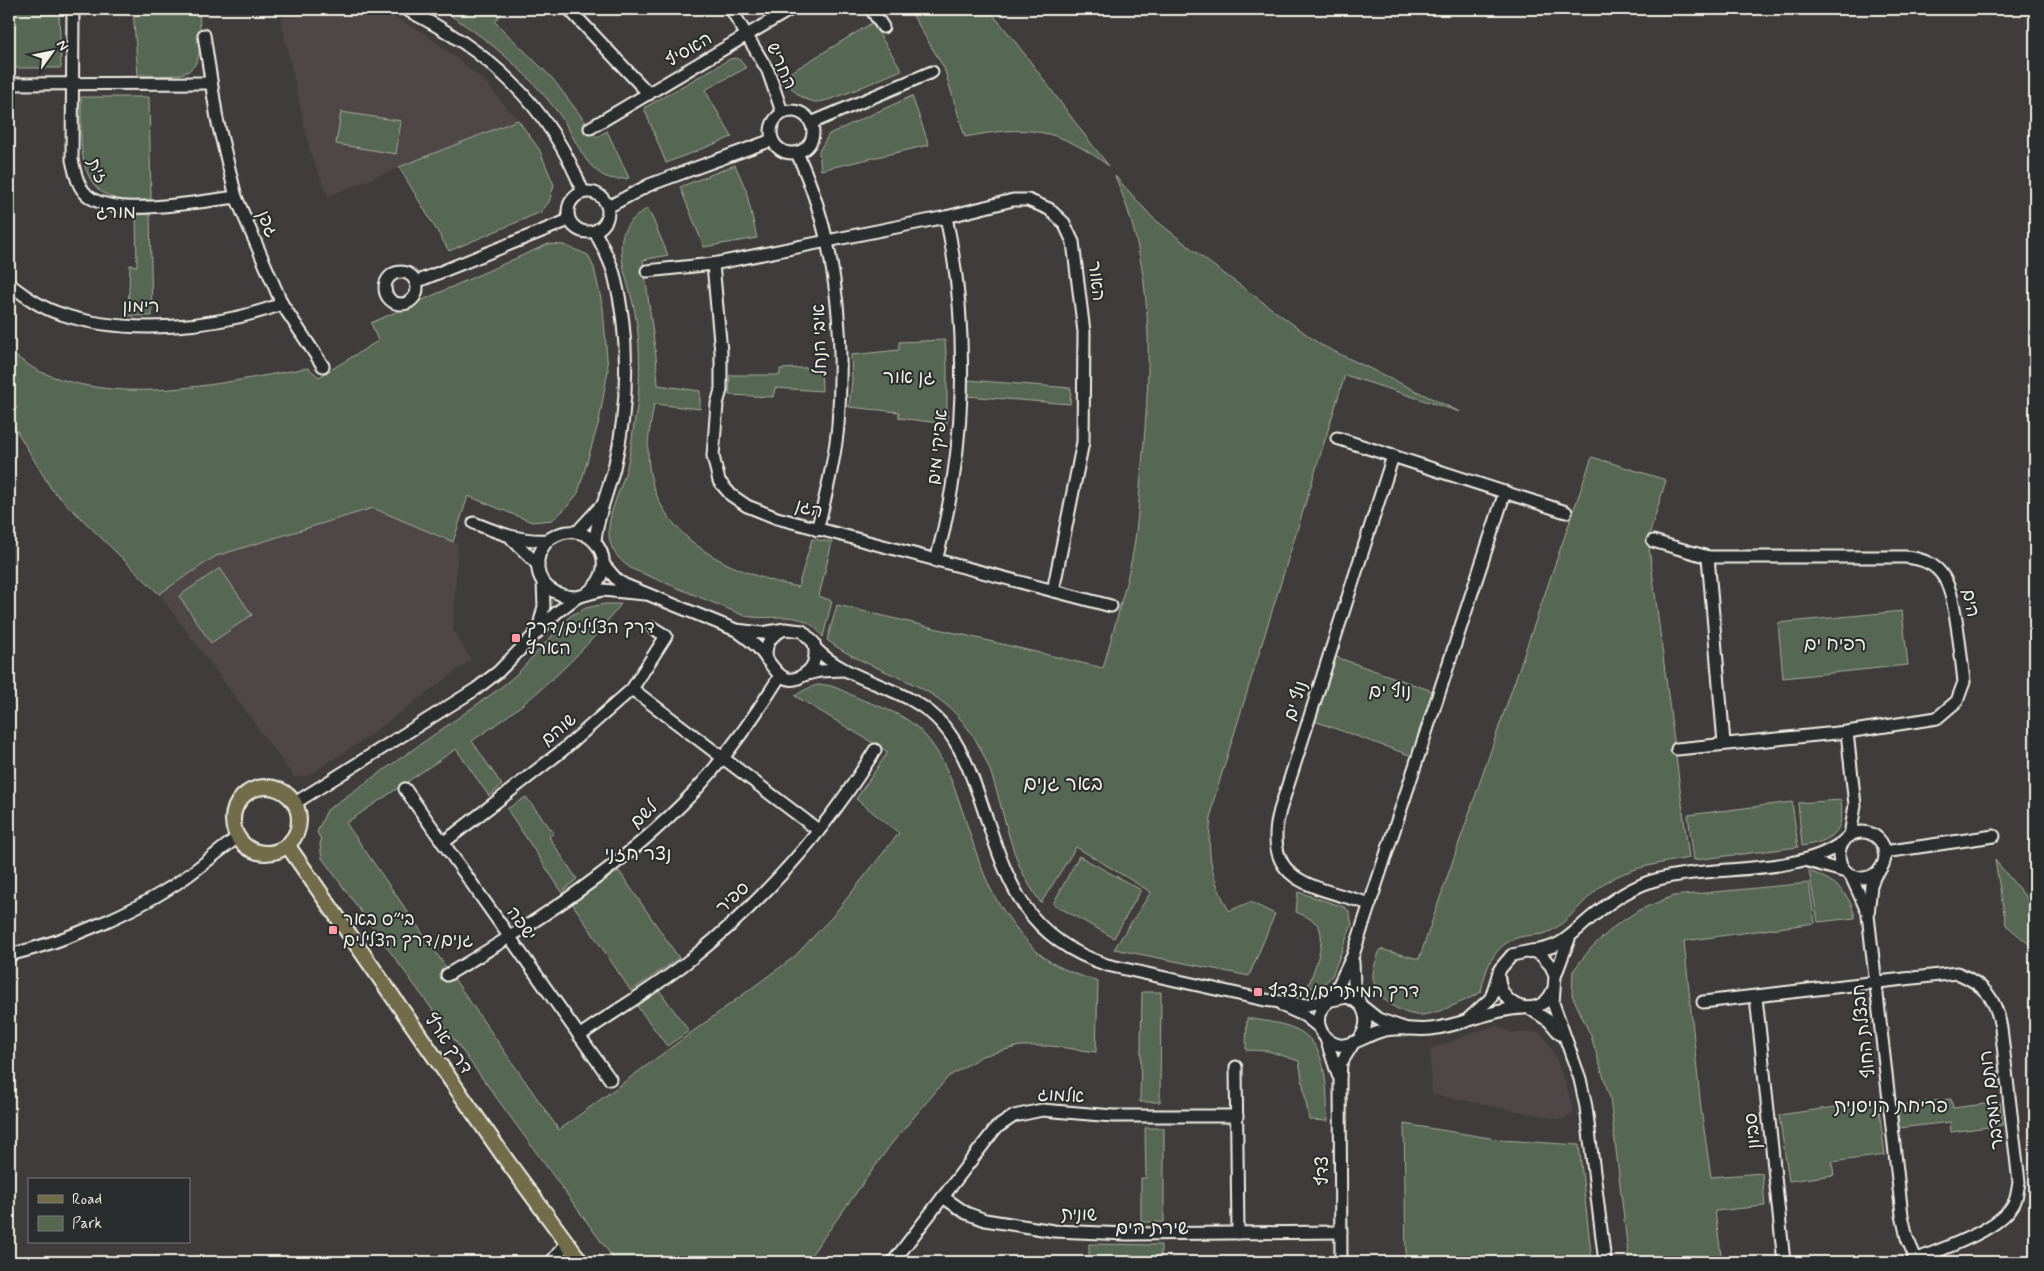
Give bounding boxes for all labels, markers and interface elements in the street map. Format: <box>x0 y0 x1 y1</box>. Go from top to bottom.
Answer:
street label: האסיף <box>661 27 717 73</box>
north arrow <box>28 28 78 78</box>
text: N <box>52 37 72 54</box>
street label: החריש <box>760 39 802 93</box>
street label: זית <box>81 154 113 187</box>
district label: מורג <box>96 200 136 225</box>
street label: גפן <box>251 207 283 241</box>
street label: האור <box>1082 260 1110 302</box>
street label: רימון <box>122 295 160 319</box>
street label: איבי הנחל <box>807 303 833 377</box>
district label: גן אור <box>883 365 936 390</box>
street label: אפיקי מים <box>922 408 954 486</box>
street label: הגן <box>792 494 826 524</box>
street label: הים <box>1955 587 1985 619</box>
place label: דרך הצלילים/דרך הארץ <box>526 616 655 661</box>
marker: דרך הצלילים/דרך הארץ <box>510 632 522 644</box>
district label: רפיח ים <box>1804 632 1866 657</box>
street label: נוף ים <box>1278 678 1314 724</box>
district label: נוף ים <box>1369 679 1411 704</box>
street label: שוהם <box>536 708 582 752</box>
district label: באר גנים <box>1023 771 1103 798</box>
street label: לשם <box>625 795 664 834</box>
district label: נצר חזני <box>605 842 671 867</box>
street label: ספיר <box>711 876 755 920</box>
street label: ישפה <box>501 902 541 946</box>
place label: בי״ס באר גנים/דרך הצלילים <box>343 908 473 953</box>
marker: בי״ס באר גנים/דרך הצלילים <box>327 924 339 936</box>
place label: דרך המיתרים/הצדף <box>1268 980 1419 1004</box>
street label: חבצלת החוף <box>1846 983 1882 1079</box>
marker: דרך המיתרים/הצדף <box>1252 986 1264 998</box>
street label: דרך ארץ <box>418 1009 478 1079</box>
street label: רותם המדבר <box>1974 1049 2010 1151</box>
street label: אלמוג <box>1037 1083 1085 1109</box>
district label: פריחת הניסנית <box>1834 1094 1948 1119</box>
street label: סביון <box>1739 1112 1767 1150</box>
street label: צדף <box>1311 1156 1335 1186</box>
legend <box>28 1178 190 1244</box>
text: Road <box>72 1190 102 1210</box>
street label: שונית <box>1060 1202 1098 1228</box>
text: Park <box>72 1214 102 1234</box>
district label: שירת הים <box>1115 1216 1189 1241</box>

